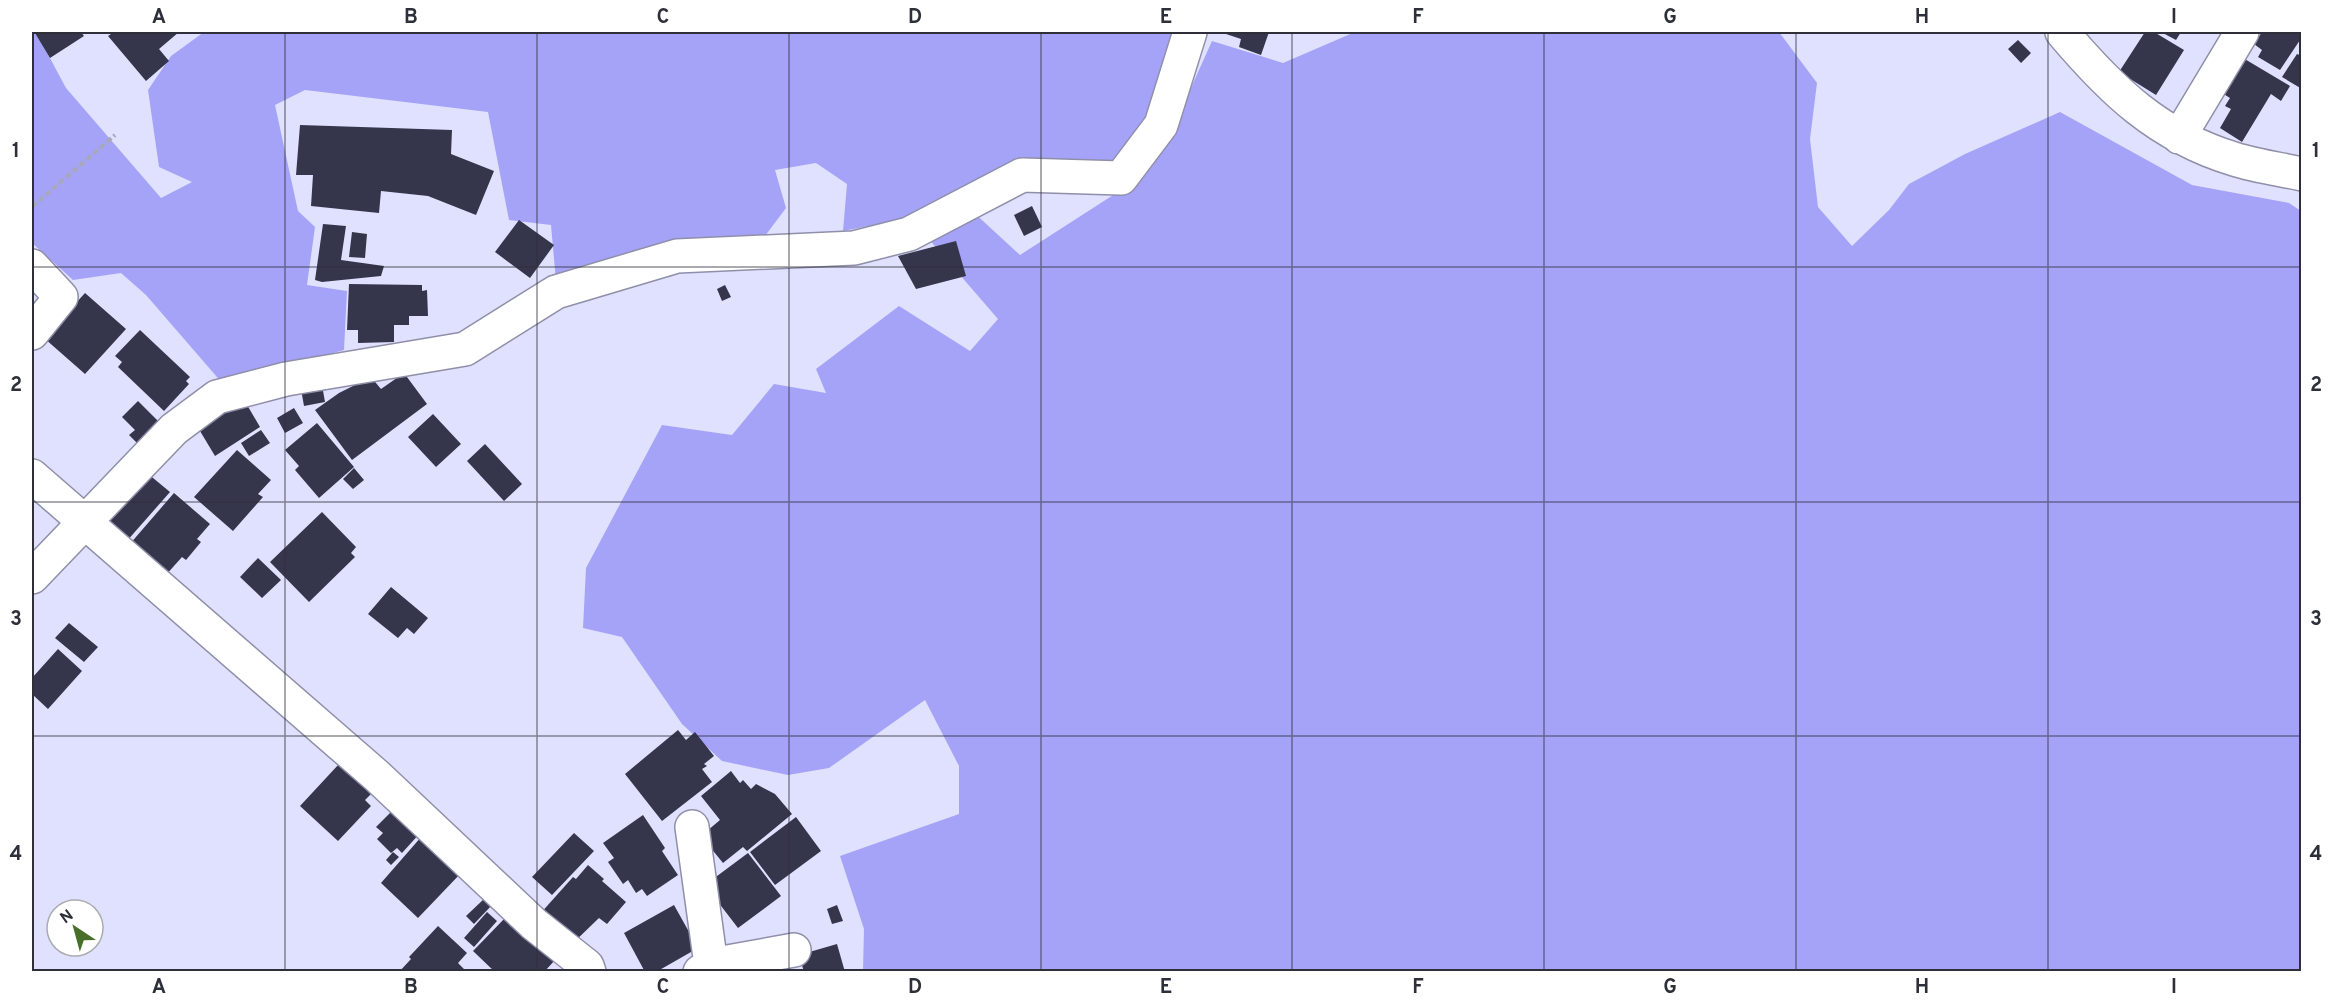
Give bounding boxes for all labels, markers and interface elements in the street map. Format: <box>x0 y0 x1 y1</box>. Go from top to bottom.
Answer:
text: A <box>152 5 166 31</box>
text: B <box>404 5 418 31</box>
text: C <box>657 5 669 31</box>
text: D <box>908 5 922 31</box>
text: E <box>1160 5 1172 31</box>
text: F <box>1412 5 1424 31</box>
text: G <box>1663 5 1677 31</box>
text: H <box>1915 5 1929 31</box>
text: I <box>2171 5 2177 31</box>
text: 1 <box>12 139 20 165</box>
text: 1 <box>2312 139 2320 165</box>
text: 2 <box>10 373 22 399</box>
text: 2 <box>2310 373 2322 399</box>
text: 3 <box>10 607 22 633</box>
text: 3 <box>2310 607 2322 633</box>
text: 4 <box>10 842 22 868</box>
text: 4 <box>2310 842 2322 868</box>
north arrow <box>45 898 105 958</box>
text: N <box>57 906 78 929</box>
text: A <box>152 975 166 1001</box>
text: B <box>404 975 418 1001</box>
text: C <box>657 975 669 1001</box>
text: D <box>908 975 922 1001</box>
text: E <box>1160 975 1172 1001</box>
text: F <box>1412 975 1424 1001</box>
text: G <box>1663 975 1677 1001</box>
text: H <box>1915 975 1929 1001</box>
text: I <box>2171 975 2177 1001</box>

